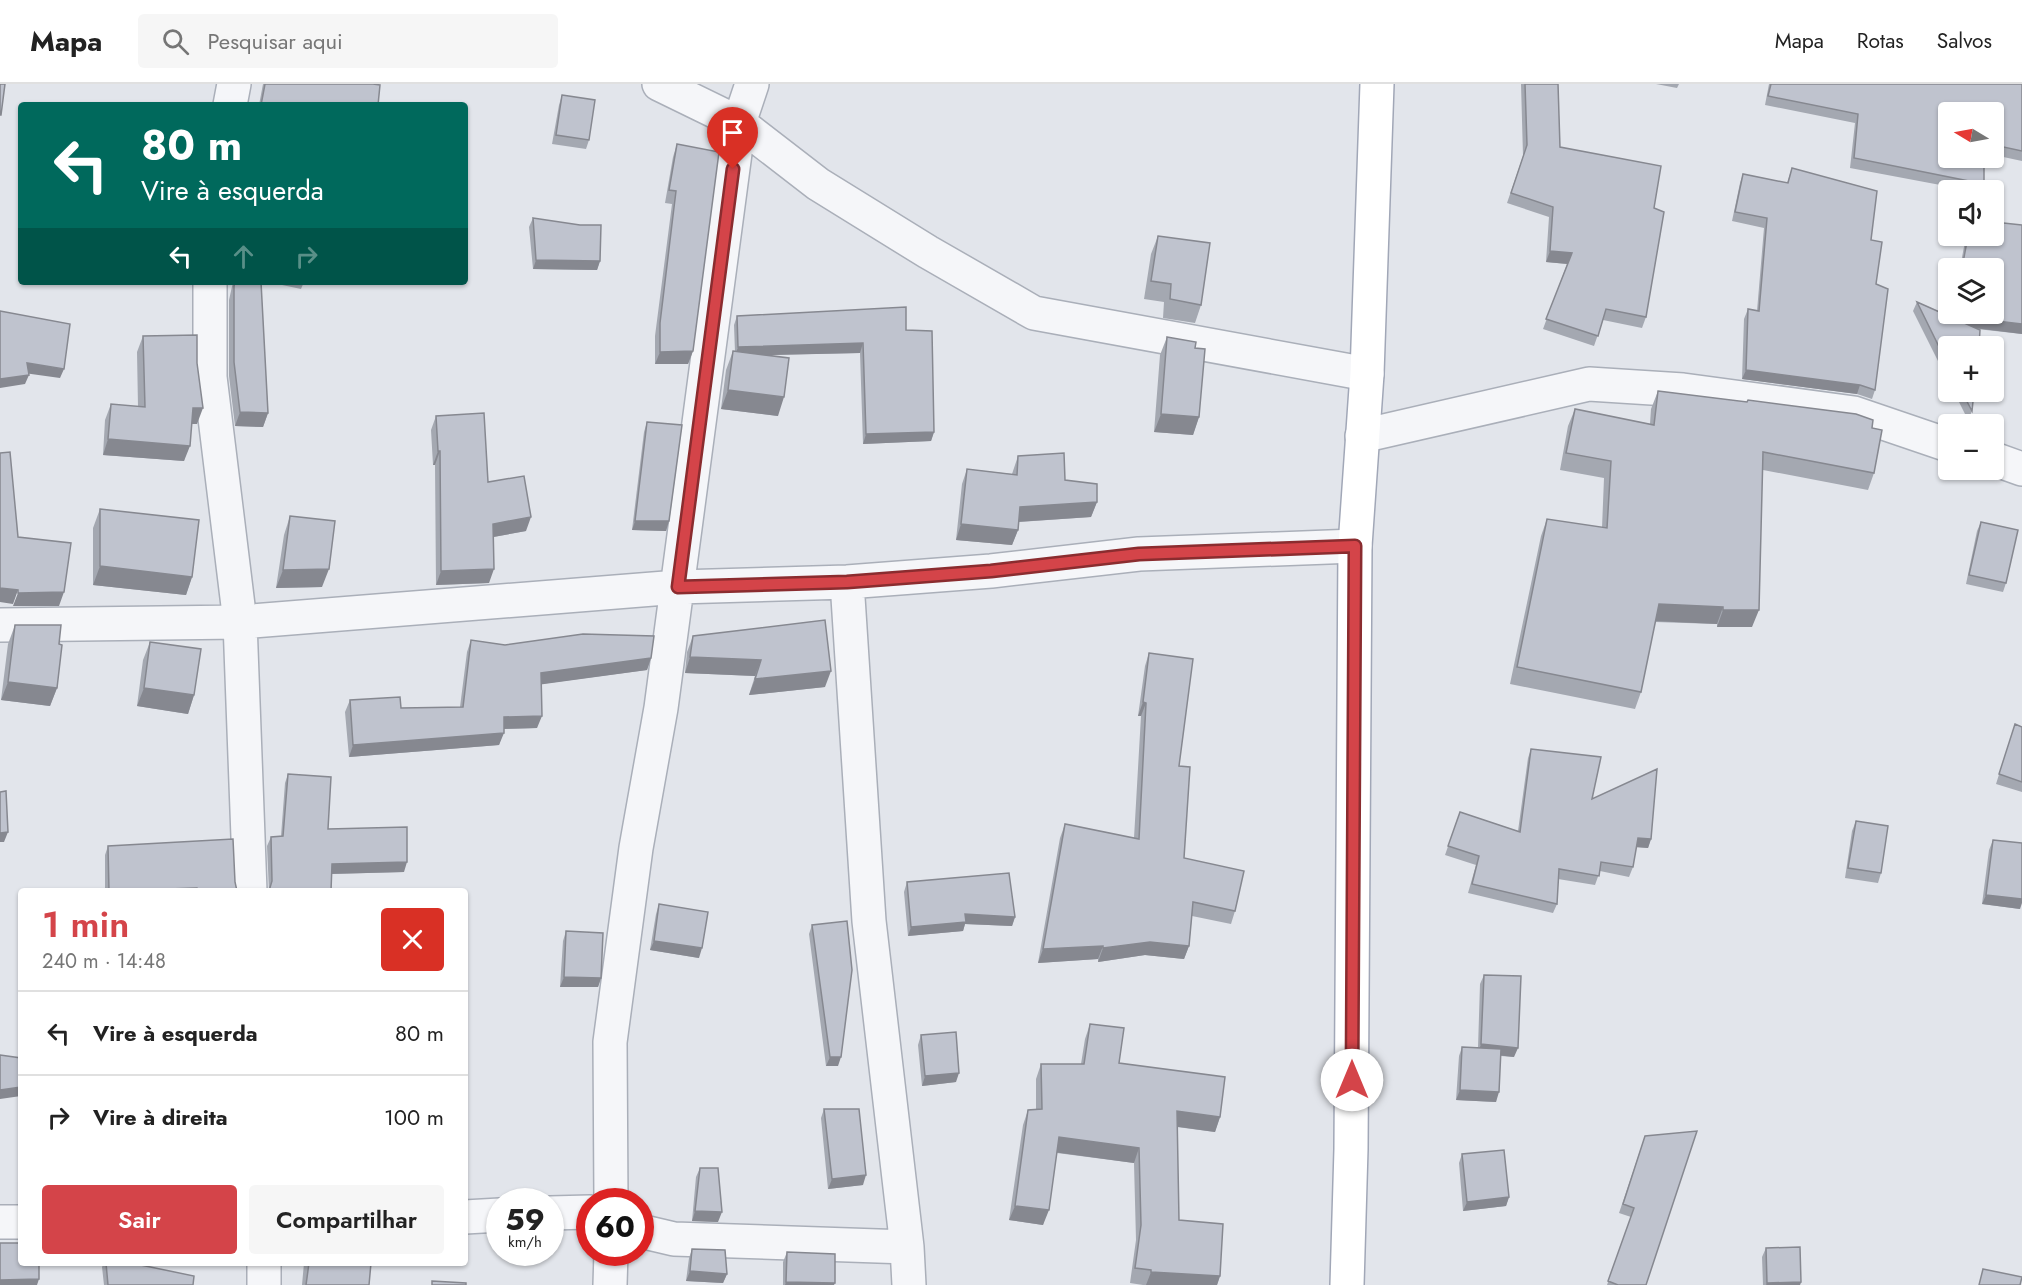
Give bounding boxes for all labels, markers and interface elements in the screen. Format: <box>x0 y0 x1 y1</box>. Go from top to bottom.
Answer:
search box <box>138 14 558 68</box>
text: Mapa <box>30 21 102 62</box>
icon: search <box>159 25 192 58</box>
text: Pesquisar aqui <box>207 25 343 57</box>
text: Mapa <box>1775 26 1824 56</box>
text: Rotas <box>1857 26 1904 56</box>
text: Salvos <box>1937 26 1992 56</box>
north arrow <box>1938 102 2004 168</box>
map controls <box>1938 102 2004 480</box>
pin <box>707 107 758 169</box>
text: 80 m <box>141 115 242 176</box>
icon: arrive <box>716 116 749 149</box>
icon: left <box>42 126 120 204</box>
text: Vire à esquerda <box>141 171 324 210</box>
button: sound <box>1938 180 2004 246</box>
icon: left <box>164 240 197 273</box>
icon: ahead <box>227 240 260 273</box>
icon: right <box>290 240 323 273</box>
button: layers <box>1938 258 2004 324</box>
button: + <box>1938 336 2004 402</box>
button: − <box>1938 414 2004 480</box>
text: 1 min <box>42 898 129 950</box>
button: close <box>381 908 444 971</box>
text: 240 m · 14:48 <box>42 947 166 976</box>
icon: left <box>42 1017 75 1050</box>
text: Vire à esquerda <box>93 1017 258 1049</box>
text: 80 m <box>395 1017 444 1049</box>
position arrow <box>1320 1048 1384 1112</box>
icon: right <box>42 1101 75 1134</box>
text: Vire à direita <box>93 1101 228 1133</box>
text: 100 m <box>384 1101 444 1133</box>
button: Sair <box>42 1185 237 1254</box>
button: Compartilhar <box>249 1185 444 1254</box>
speed limit sign: 60 <box>576 1188 654 1266</box>
text: 59 <box>505 1198 545 1241</box>
text: km/h <box>508 1231 542 1253</box>

